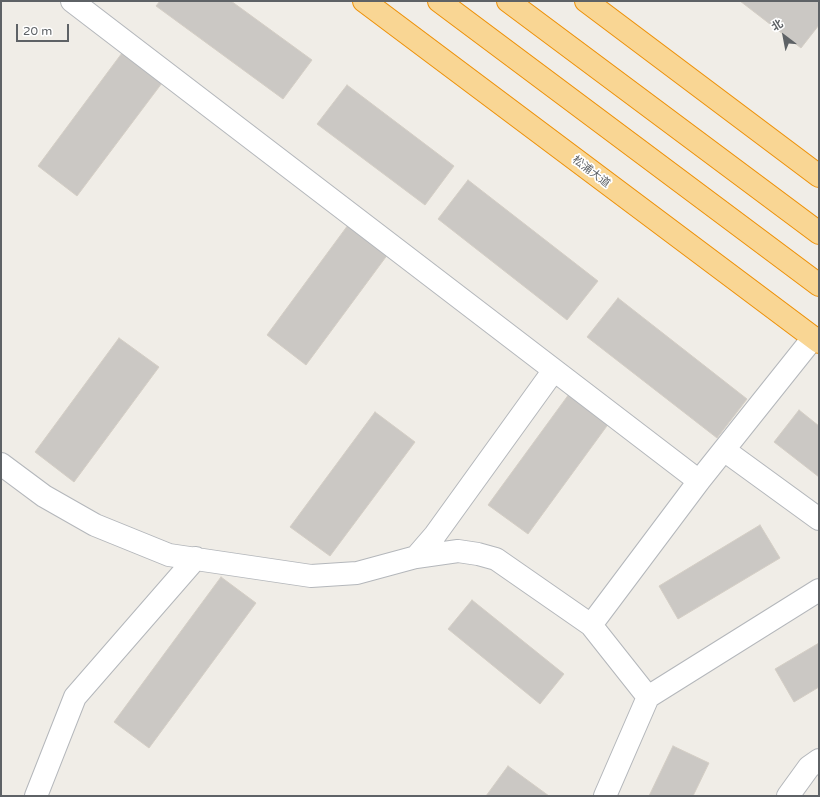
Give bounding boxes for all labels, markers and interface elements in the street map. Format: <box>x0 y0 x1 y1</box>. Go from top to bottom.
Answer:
scale bar <box>18 16 71 42</box>
north arrow <box>764 16 804 56</box>
text: 北 <box>769 17 785 34</box>
text: 20 m <box>23 24 52 38</box>
street label: 松浦大道 <box>569 153 613 191</box>

